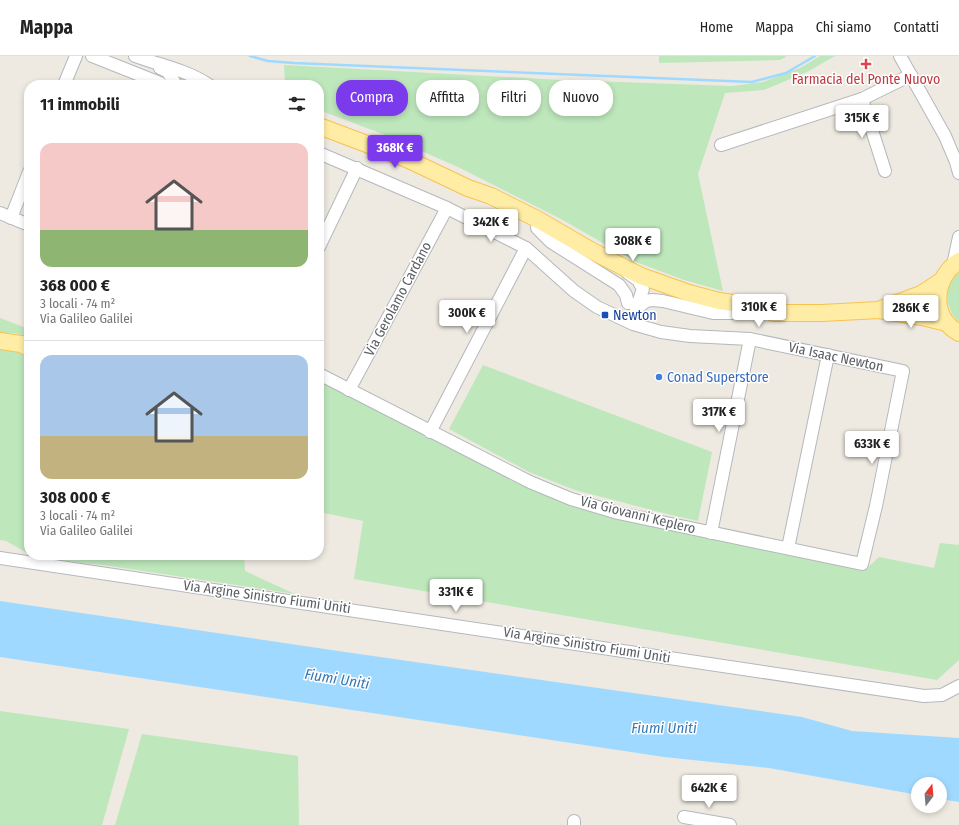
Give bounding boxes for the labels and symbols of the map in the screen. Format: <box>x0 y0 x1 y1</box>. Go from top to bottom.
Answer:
marker: Farmacia del Ponte Nuovo <box>861 59 871 69</box>
place label: Farmacia del Ponte Nuovo <box>792 71 940 88</box>
pin: 315K € <box>829 105 895 139</box>
pin: 368K € <box>362 135 428 169</box>
pin: 342K € <box>458 209 524 243</box>
pin: 308K € <box>600 228 666 262</box>
street label: Via Gerolamo Cardano <box>361 239 435 359</box>
pin: 310K € <box>726 294 792 328</box>
pin: 286K € <box>878 295 944 329</box>
pin: 300K € <box>434 300 500 334</box>
place label: Newton <box>613 307 657 324</box>
marker: Newton <box>600 310 610 320</box>
street label: Via Isaac Newton <box>787 339 885 375</box>
place label: Conad Superstore <box>667 369 769 386</box>
marker: Conad Superstore <box>654 372 664 382</box>
pin: 317K € <box>686 399 752 433</box>
pin: 633K € <box>839 431 905 465</box>
street label: Via Giovanni Keplero <box>579 492 697 538</box>
street label: Via Argine Sinistro Fiumi Uniti <box>182 577 352 617</box>
pin: 331K € <box>423 579 489 613</box>
street label: Via Argine Sinistro Fiumi Uniti <box>502 623 672 667</box>
water label: Fiumi Uniti <box>303 665 371 693</box>
water label: Fiumi Uniti <box>631 719 697 737</box>
pin: 642K € <box>676 775 742 809</box>
north arrow <box>911 777 947 813</box>

